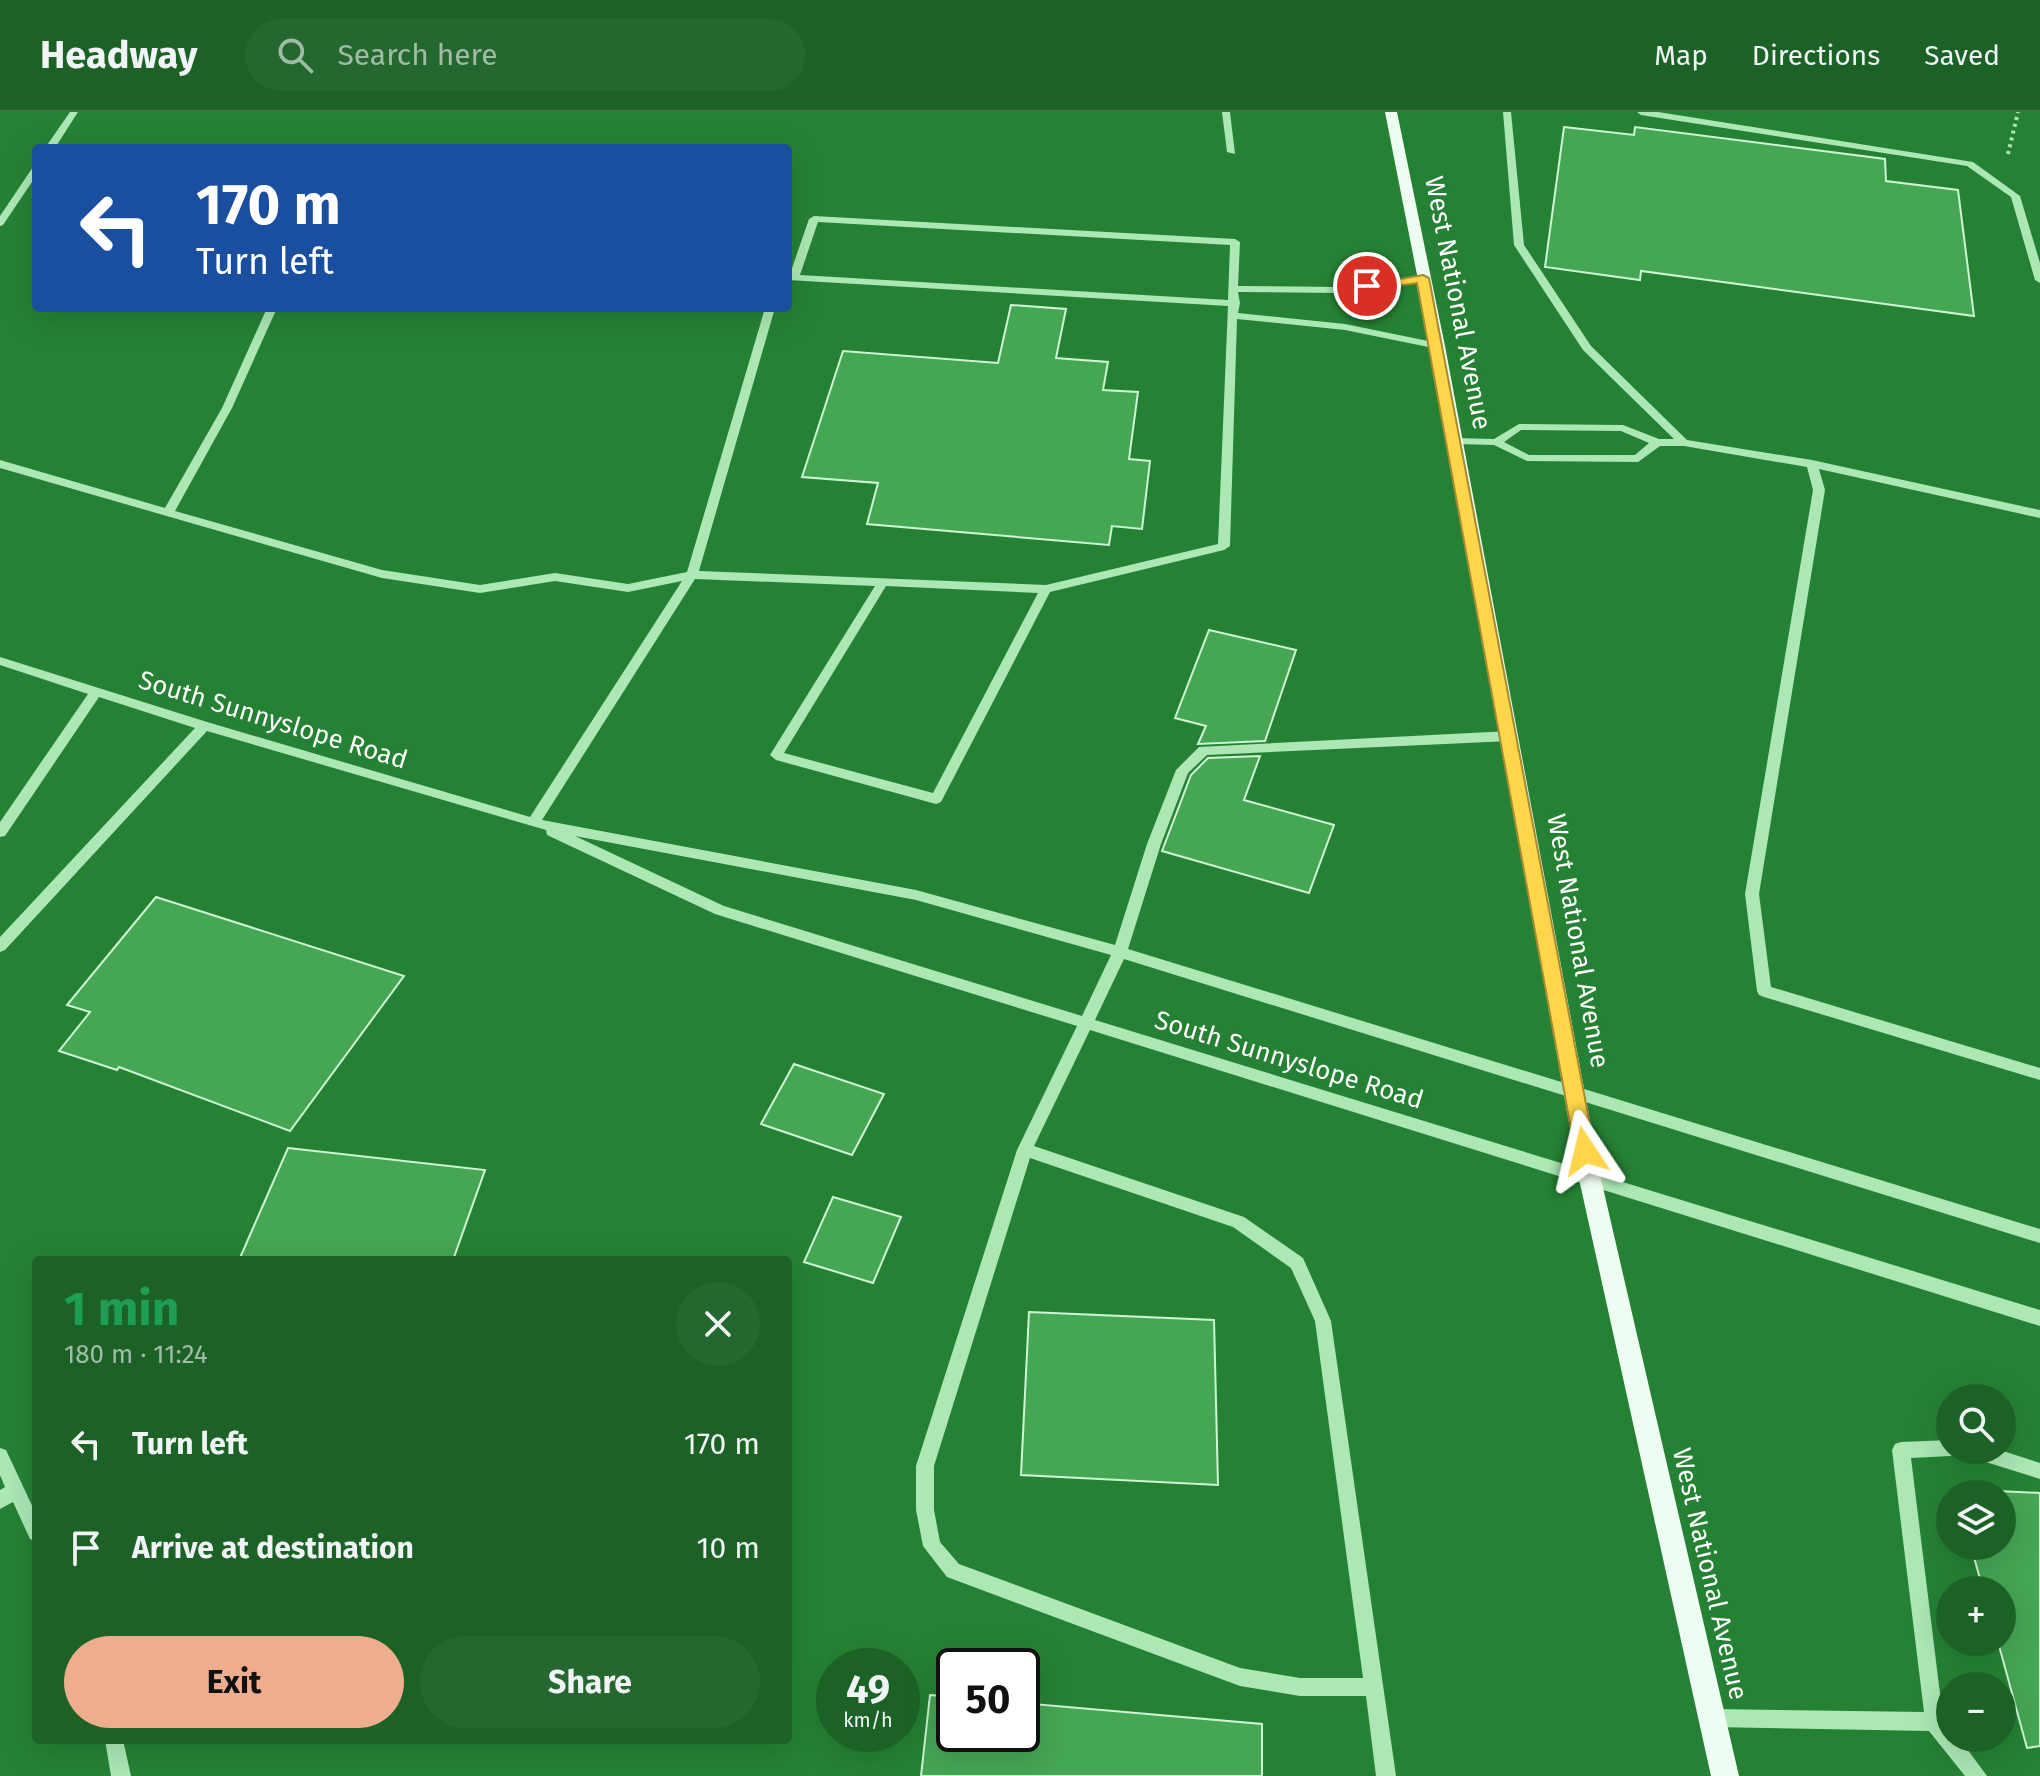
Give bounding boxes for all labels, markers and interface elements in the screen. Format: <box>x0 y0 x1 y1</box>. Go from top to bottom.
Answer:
search box <box>245 19 805 91</box>
text: Headway <box>40 32 197 78</box>
icon: search <box>273 33 317 77</box>
text: Search here <box>337 37 498 73</box>
text: Map <box>1654 39 1708 72</box>
text: Directions <box>1752 39 1880 72</box>
text: Saved <box>1924 39 2000 72</box>
text: 170 m <box>196 172 341 239</box>
street label: West National Avenue <box>1418 174 1498 432</box>
icon: left <box>64 176 168 280</box>
text: Turn left <box>196 240 334 284</box>
pin <box>1333 252 1401 320</box>
icon: arrive <box>1345 264 1389 308</box>
street label: South Sunnyslope Road <box>135 664 411 776</box>
street label: West National Avenue <box>1540 811 1616 1071</box>
street label: South Sunnyslope Road <box>1151 1004 1427 1116</box>
position arrow <box>1543 1109 1627 1193</box>
text: 1 min <box>64 1280 179 1338</box>
button: close <box>676 1282 760 1366</box>
text: 180 m · 11:24 <box>64 1339 208 1370</box>
map controls <box>1936 1384 2016 1752</box>
button: search <box>1936 1384 2016 1464</box>
icon: left <box>64 1422 108 1466</box>
text: Turn left <box>132 1426 248 1462</box>
text: 170 m <box>684 1426 760 1462</box>
street label: West National Avenue <box>1666 1445 1754 1703</box>
button: layers <box>1936 1480 2016 1560</box>
icon: arrive <box>64 1526 108 1570</box>
text: Arrive at destination <box>132 1530 414 1566</box>
text: 10 m <box>697 1530 760 1566</box>
button: + <box>1936 1576 2016 1656</box>
button: Exit <box>64 1636 404 1728</box>
button: Share <box>420 1636 760 1728</box>
speed limit sign: 50 <box>936 1648 1040 1752</box>
text: 49 <box>846 1666 890 1714</box>
button: − <box>1936 1672 2016 1752</box>
text: km/h <box>843 1708 893 1732</box>

